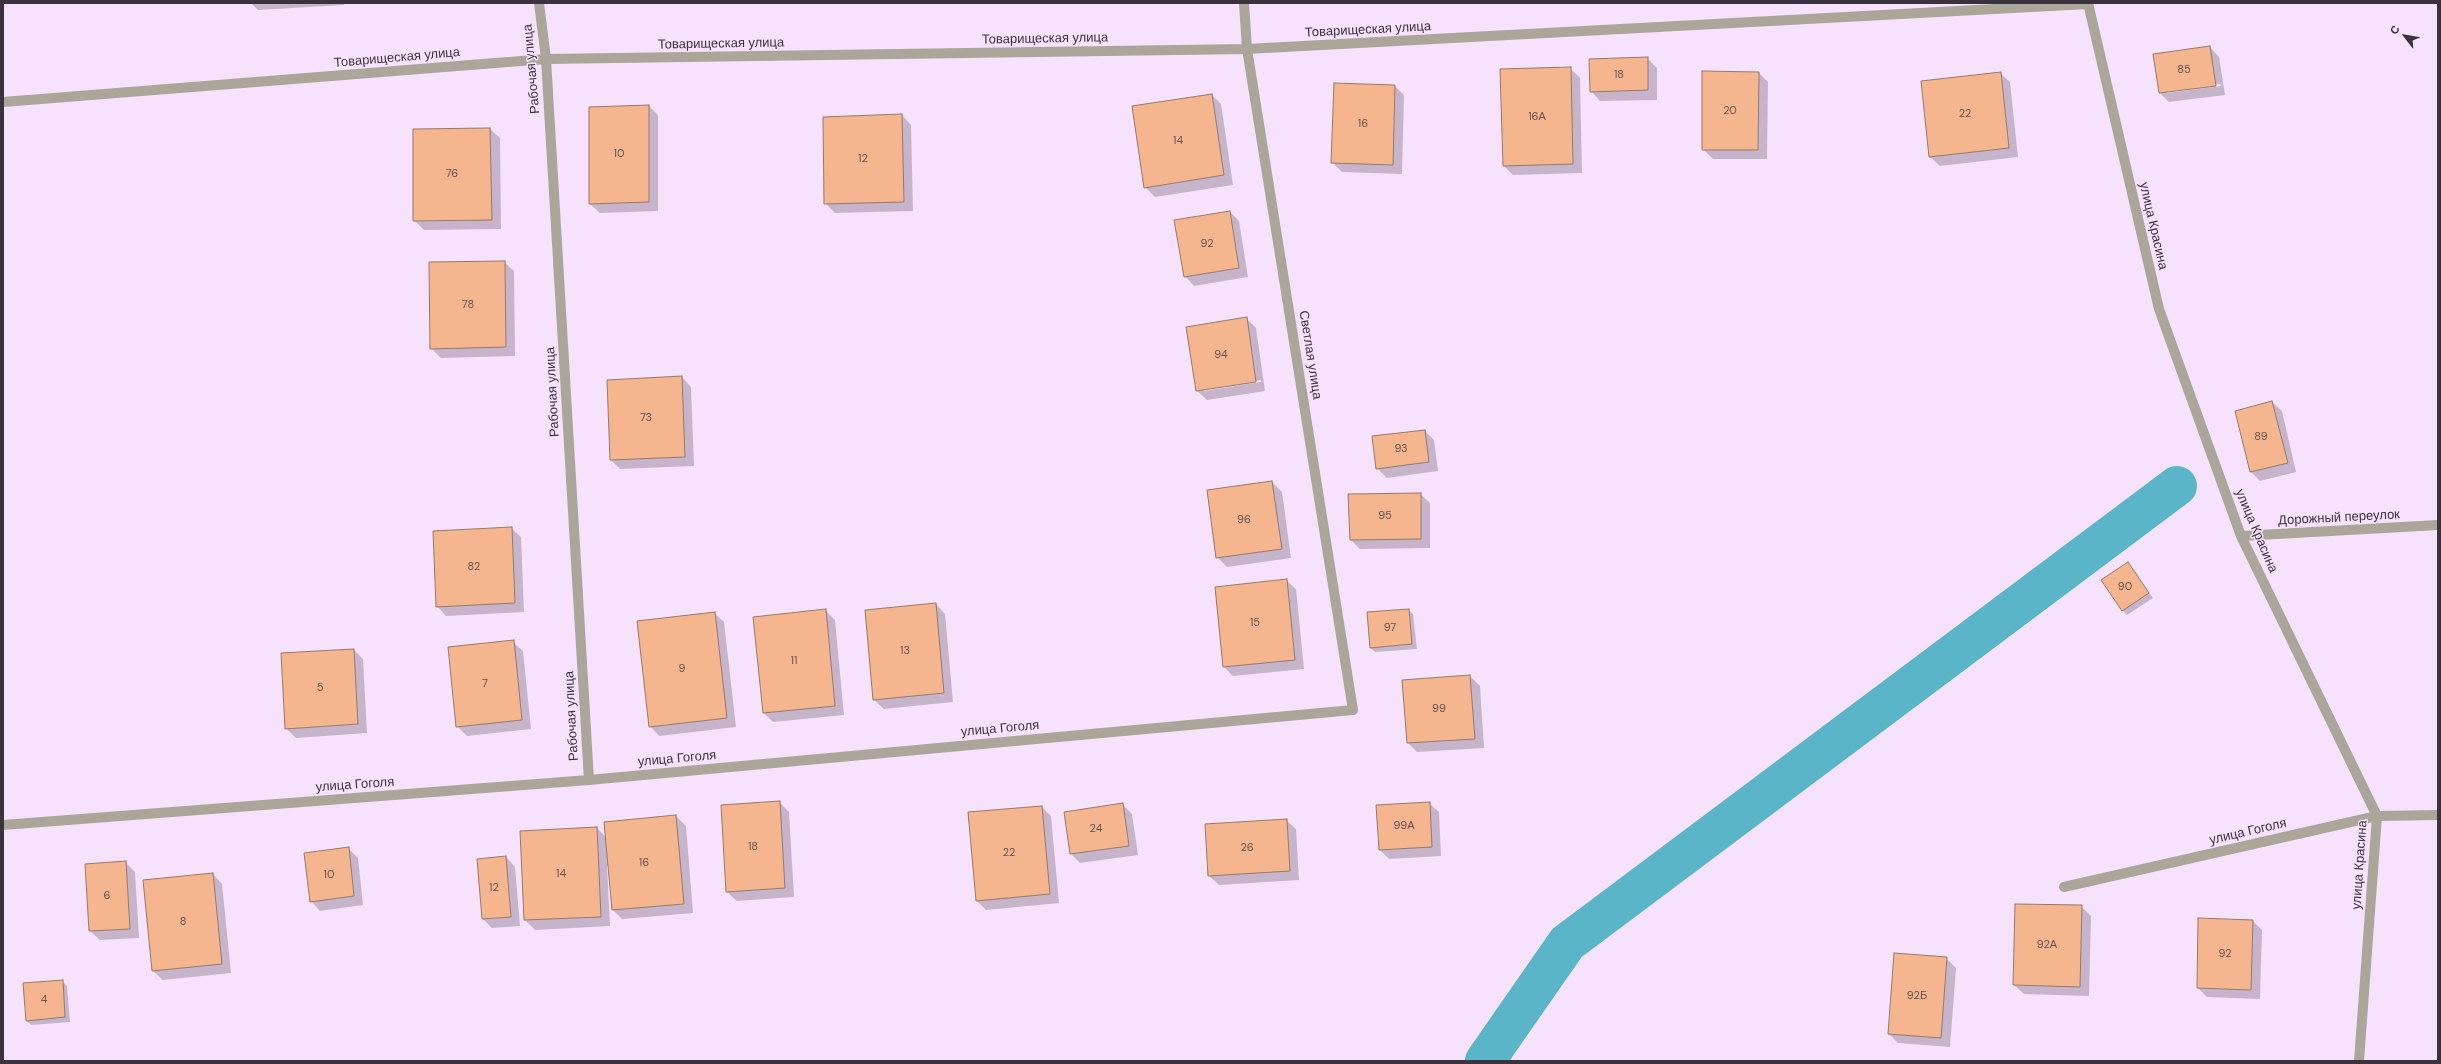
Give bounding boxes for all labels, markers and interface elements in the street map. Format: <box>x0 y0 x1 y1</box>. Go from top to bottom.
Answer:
north arrow <box>2385 16 2425 56</box>
street label: Товарищеская улица <box>1305 19 1431 41</box>
street label: Рабочая улица <box>520 23 544 115</box>
text: С <box>2387 23 2403 37</box>
street label: Товарищеская улица <box>982 30 1108 48</box>
street label: Товарищеская улица <box>658 35 784 53</box>
street label: Товарищеская улица <box>333 45 461 71</box>
house number: 85 <box>2177 63 2191 77</box>
house number: 18 <box>1614 68 1624 82</box>
house number: 20 <box>1723 104 1737 118</box>
house number: 22 <box>1959 107 1971 121</box>
house number: 16А <box>1528 110 1546 124</box>
house number: 16 <box>1358 117 1368 131</box>
house number: 14 <box>1173 134 1183 148</box>
house number: 10 <box>614 147 624 161</box>
house number: 12 <box>858 152 868 166</box>
house number: 76 <box>446 167 458 181</box>
street label: улица Красина <box>2135 181 2171 271</box>
house number: 92 <box>1200 237 1214 251</box>
house number: 78 <box>462 298 474 312</box>
street label: Светлая улица <box>1295 309 1325 401</box>
street label: Рабочая улица <box>543 347 563 437</box>
house number: 94 <box>1214 348 1228 362</box>
house number: 73 <box>640 411 652 425</box>
house number: 89 <box>2254 430 2268 444</box>
house number: 93 <box>1394 442 1408 456</box>
street label: улица Красина <box>2231 487 2281 575</box>
street label: Дорожный переулок <box>2278 507 2400 529</box>
house number: 95 <box>1378 509 1392 523</box>
house number: 96 <box>1237 513 1251 527</box>
house number: 82 <box>468 560 480 574</box>
house number: 90 <box>2118 580 2132 594</box>
house number: 15 <box>1250 616 1260 630</box>
house number: 97 <box>1384 621 1396 635</box>
house number: 13 <box>900 644 910 658</box>
house number: 11 <box>791 654 797 668</box>
house number: 9 <box>679 662 685 676</box>
street label: Рабочая улица <box>562 671 582 761</box>
house number: 7 <box>482 677 488 691</box>
house number: 5 <box>317 681 323 695</box>
house number: 99 <box>1432 702 1446 716</box>
street label: улица Гоголя <box>960 718 1040 740</box>
street label: улица Гоголя <box>637 748 717 770</box>
street label: улица Гоголя <box>315 774 395 796</box>
street label: улица Гоголя <box>2208 816 2288 848</box>
house number: 99А <box>1393 819 1415 833</box>
street label: улица Красина <box>2349 820 2371 910</box>
house number: 24 <box>1090 822 1102 836</box>
house number: 18 <box>748 840 758 854</box>
house number: 26 <box>1240 841 1254 855</box>
house number: 22 <box>1003 846 1015 860</box>
house number: 16 <box>639 856 649 870</box>
house number: 14 <box>556 867 566 881</box>
house number: 10 <box>324 868 334 882</box>
house number: 12 <box>489 881 499 895</box>
house number: 6 <box>104 889 110 903</box>
house number: 8 <box>180 915 186 929</box>
house number: 92А <box>2037 938 2057 952</box>
house number: 92 <box>2218 947 2232 961</box>
house number: 92Б <box>1907 989 1927 1003</box>
house number: 4 <box>41 993 47 1007</box>

